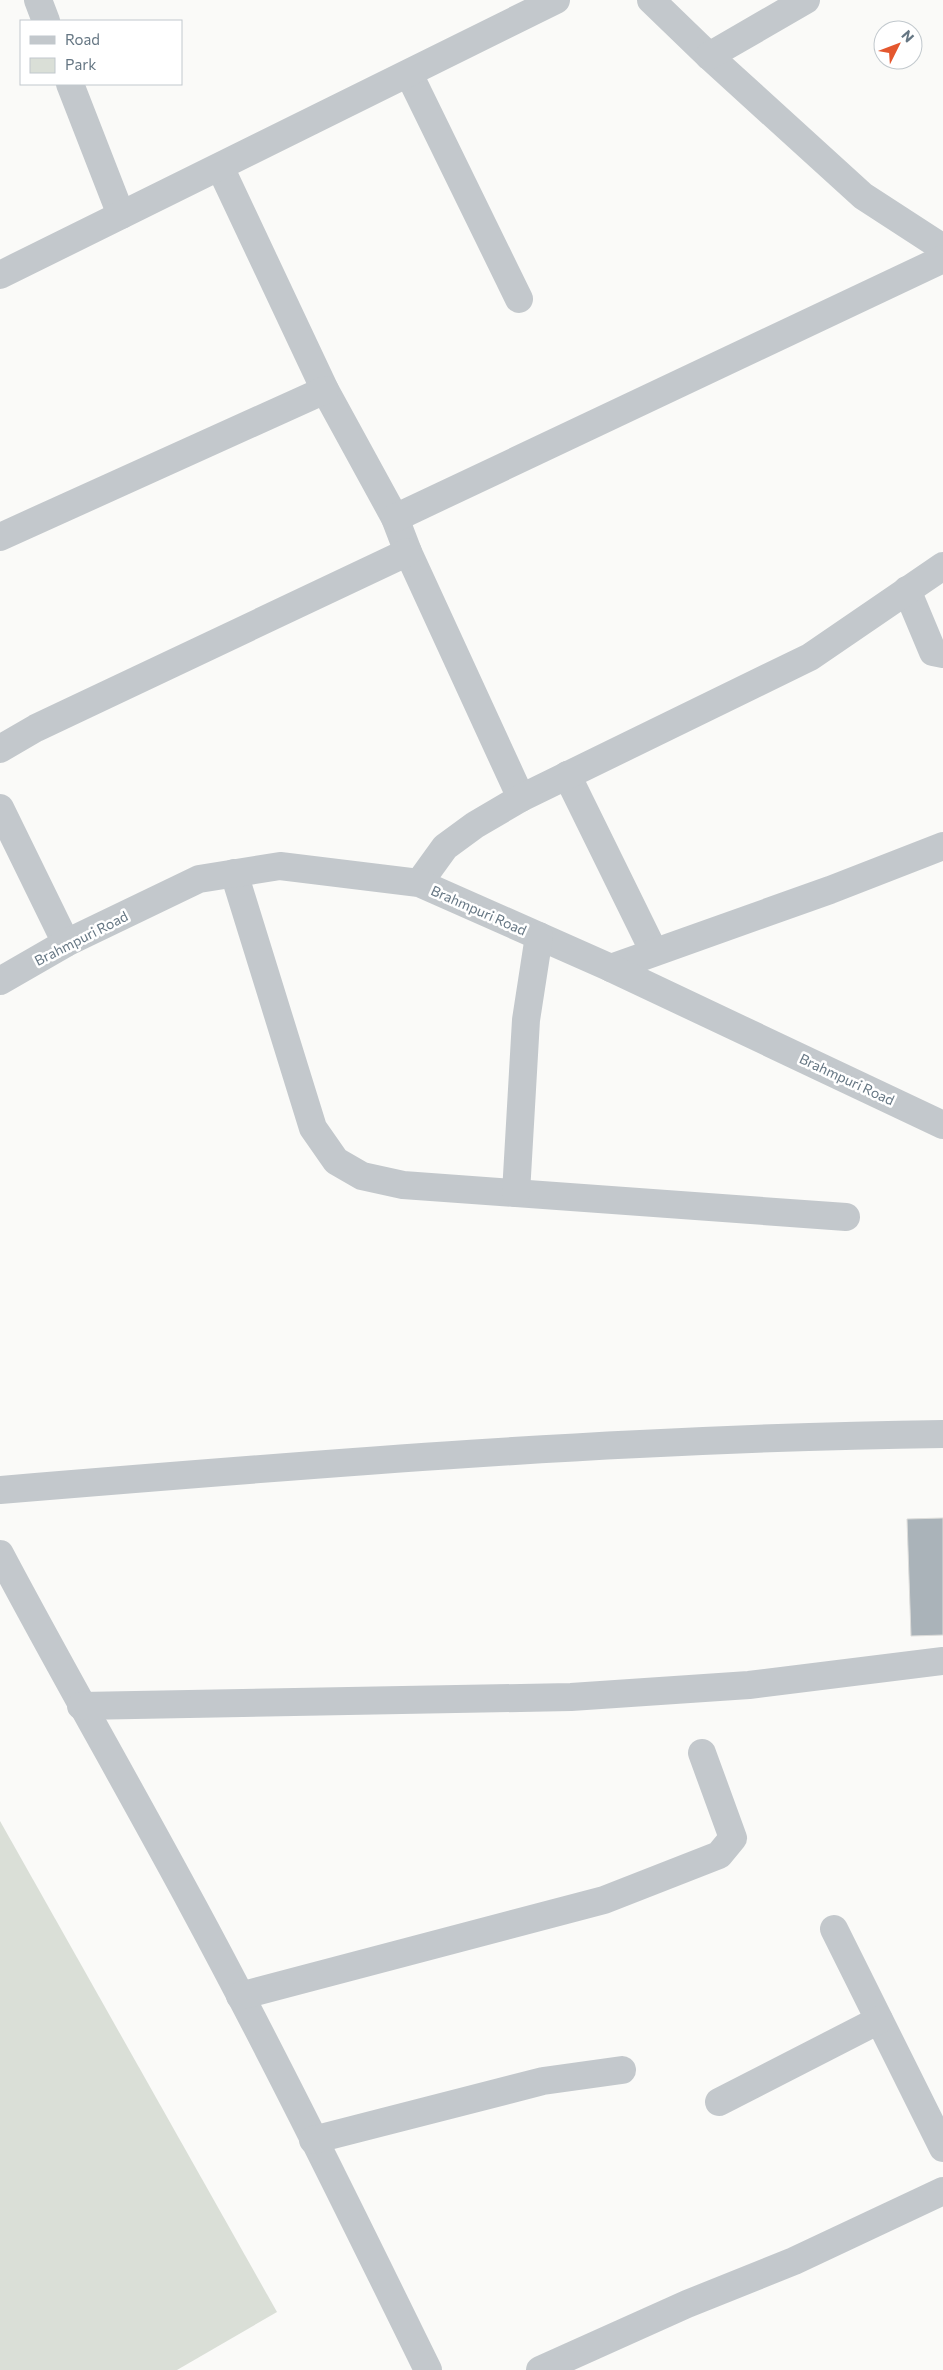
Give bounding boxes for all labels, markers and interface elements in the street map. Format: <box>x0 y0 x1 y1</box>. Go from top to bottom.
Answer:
legend <box>20 20 182 85</box>
north arrow <box>873 20 923 70</box>
text: N <box>898 26 918 46</box>
text: Road <box>65 30 100 48</box>
text: Park <box>65 55 96 73</box>
street label: Brahmpuri Road <box>429 881 529 939</box>
street label: Brahmpuri Road <box>31 907 131 969</box>
street label: Brahmpuri Road <box>797 1050 897 1108</box>

